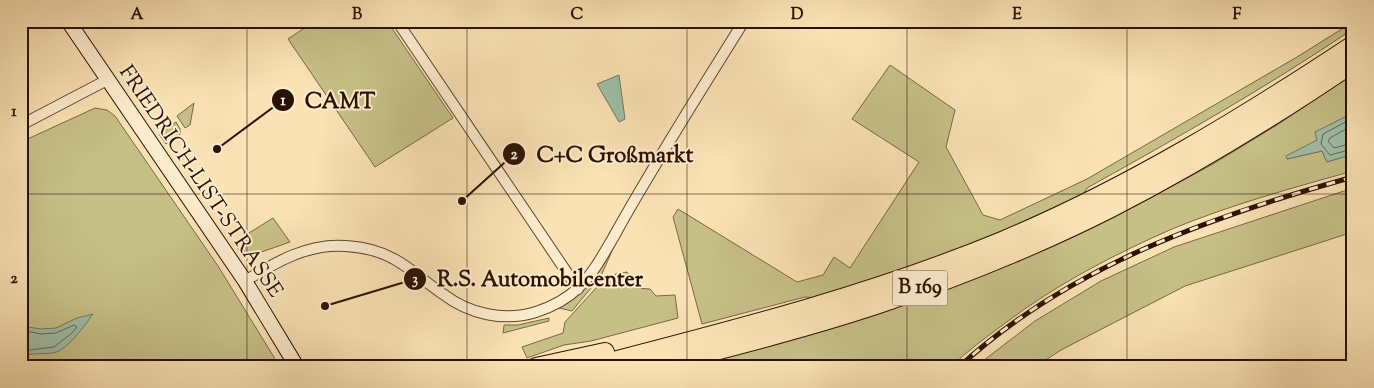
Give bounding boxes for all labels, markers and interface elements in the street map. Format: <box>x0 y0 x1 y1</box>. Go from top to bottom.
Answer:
text: A <box>131 4 144 27</box>
text: B <box>352 4 362 27</box>
text: C <box>571 4 584 27</box>
text: D <box>791 4 804 27</box>
text: E <box>1012 4 1022 27</box>
text: F <box>1233 4 1242 27</box>
street label: FRIEDRICH-LIST-STRASSE <box>111 60 289 304</box>
callout: CAMT <box>270 81 385 118</box>
text: CAMT <box>305 87 376 119</box>
text: 1 <box>280 91 286 112</box>
text: 1 <box>11 101 17 124</box>
callout: C+C Großmarkt <box>501 135 703 172</box>
text: C+C Großmarkt <box>537 141 694 173</box>
text: 2 <box>510 145 518 166</box>
callout: R.S. Automobilcenter <box>402 260 653 297</box>
text: R.S. Automobilcenter <box>437 265 644 297</box>
text: 2 <box>10 268 18 291</box>
text: 3 <box>412 270 418 291</box>
road number: B 169 <box>892 270 948 306</box>

